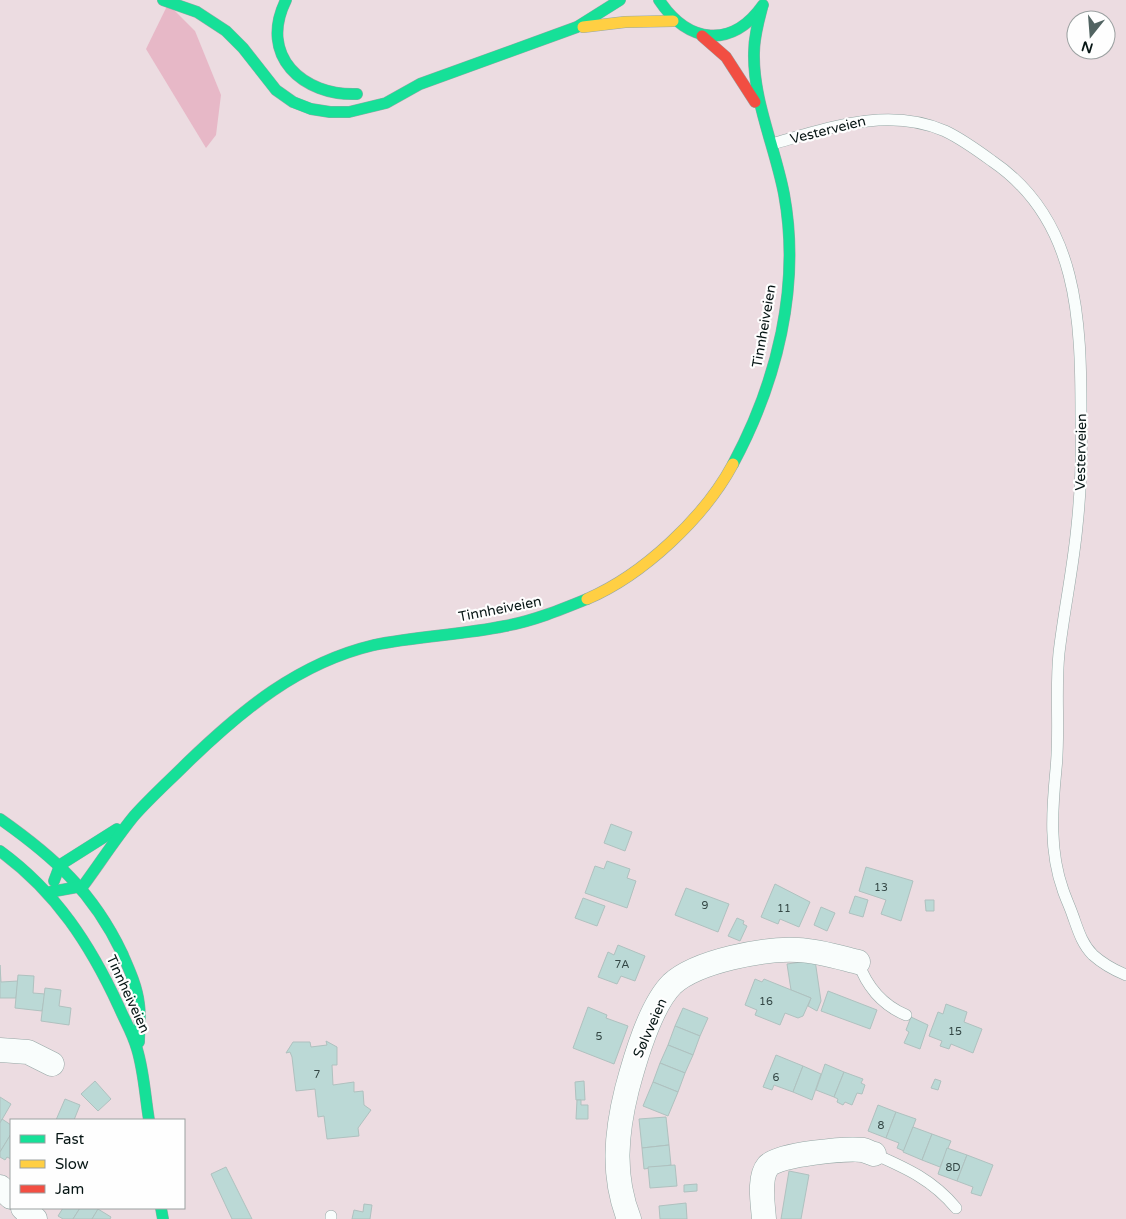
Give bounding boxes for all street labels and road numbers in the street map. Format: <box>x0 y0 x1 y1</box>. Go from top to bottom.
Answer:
street label: Vesterveien <box>788 112 868 148</box>
street label: Tinnheiveien <box>748 283 780 369</box>
street label: Vesterveien <box>1072 413 1090 491</box>
street label: Tinnheiveien <box>457 593 543 625</box>
street label: Tinnheiveien <box>103 952 153 1036</box>
street label: Sølvveien <box>629 996 671 1060</box>

